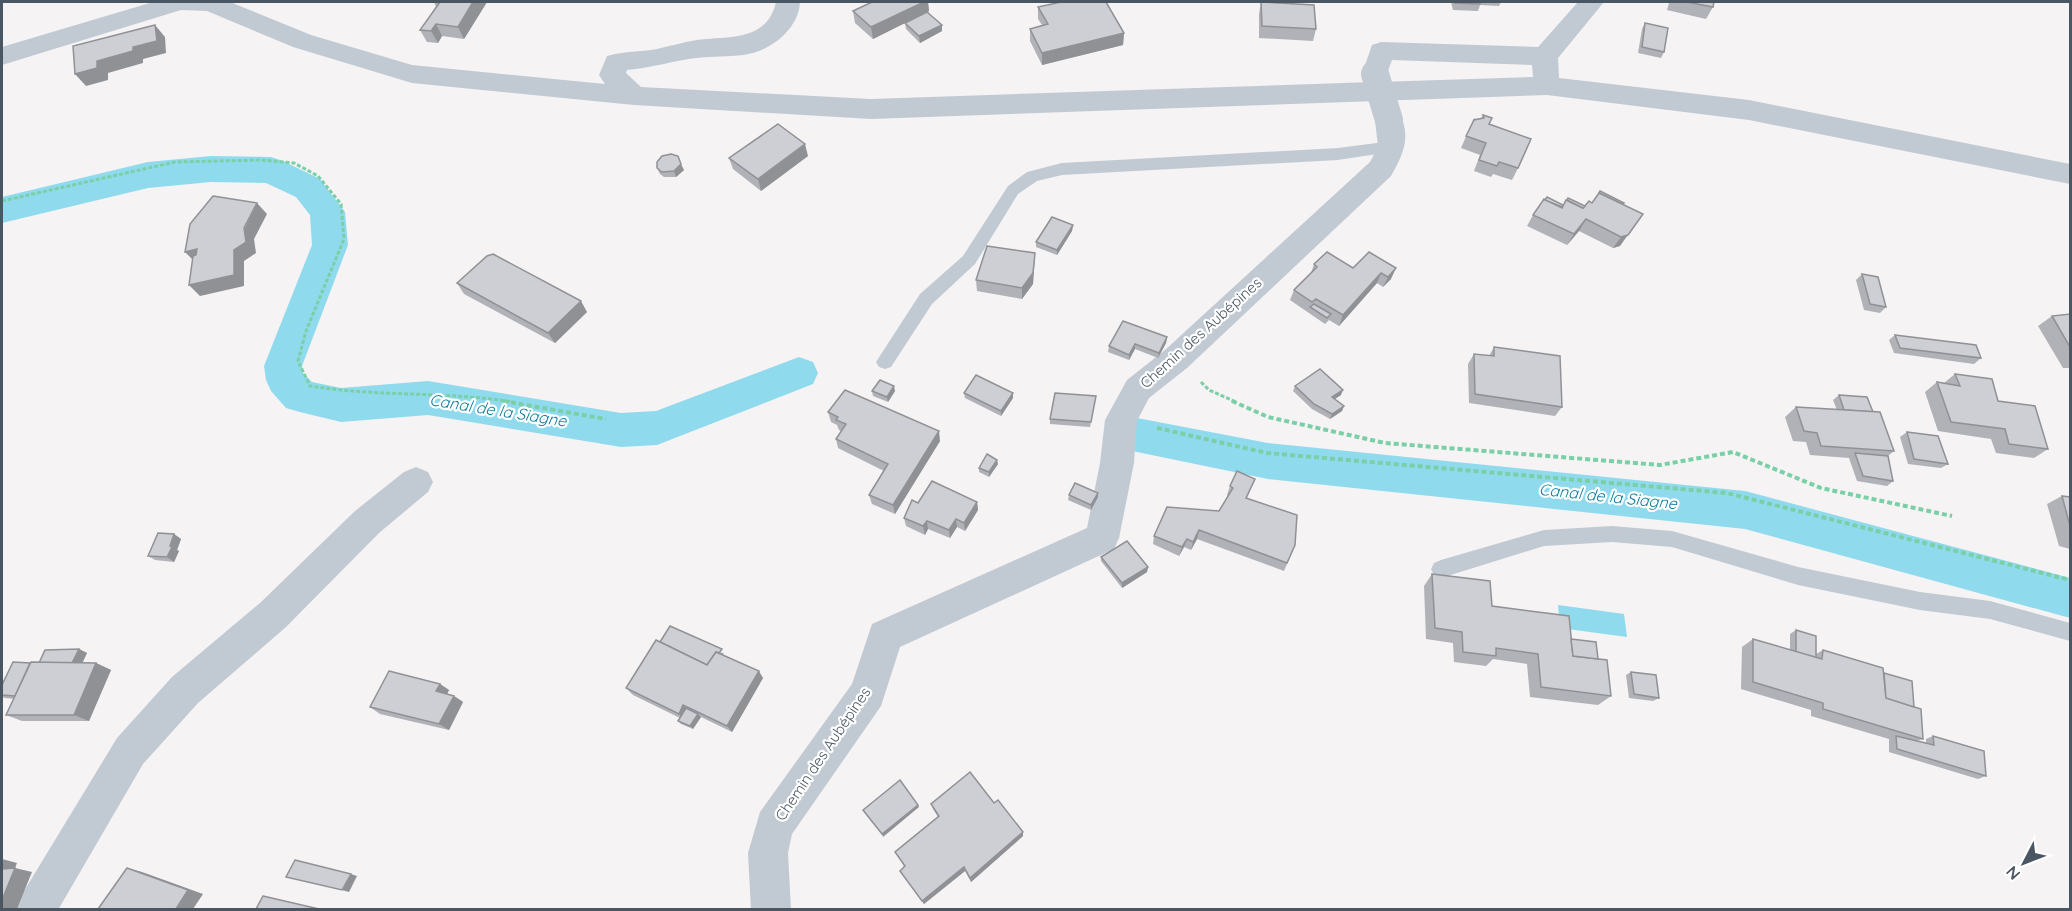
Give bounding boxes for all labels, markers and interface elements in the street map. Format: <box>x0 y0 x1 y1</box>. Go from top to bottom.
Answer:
street label: Chemin des Aubépines <box>1136 273 1265 392</box>
water label: Canal de la Siagne <box>428 389 569 431</box>
water label: Canal de la Siagne <box>1538 479 1679 513</box>
street label: Chemin des Aubépines <box>771 683 874 824</box>
north arrow <box>1994 833 2054 893</box>
text: N <box>2001 862 2024 884</box>

